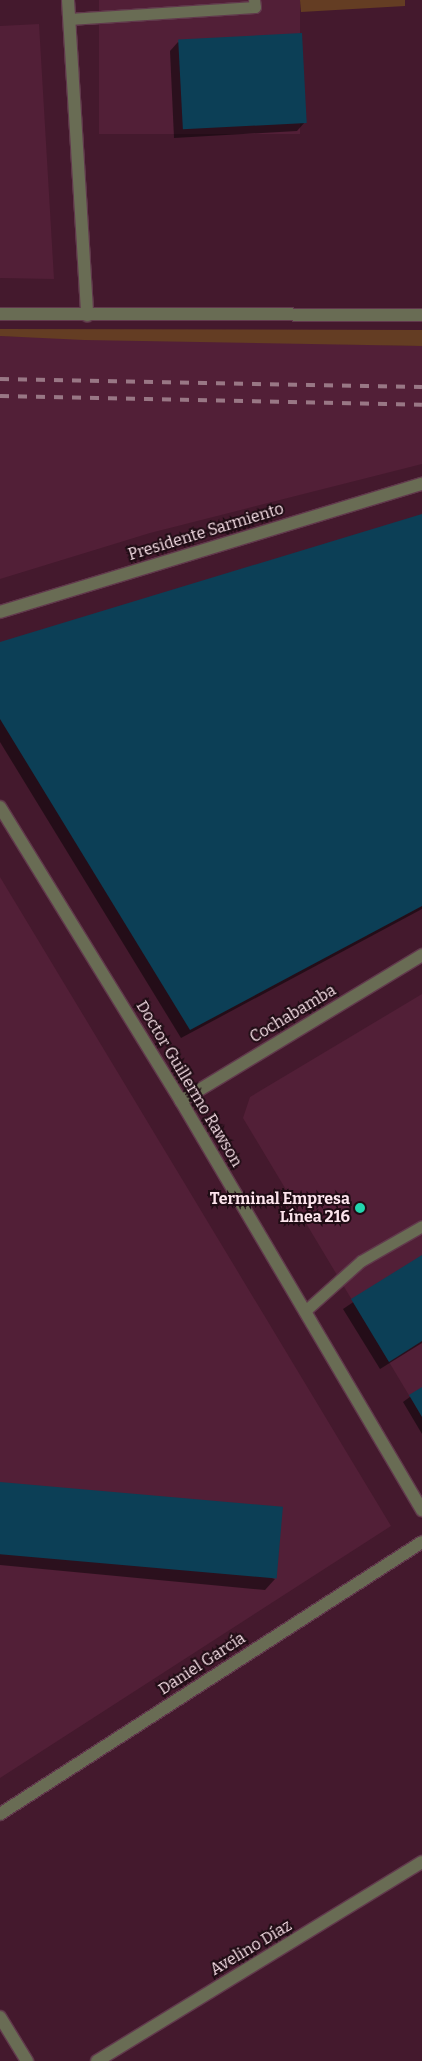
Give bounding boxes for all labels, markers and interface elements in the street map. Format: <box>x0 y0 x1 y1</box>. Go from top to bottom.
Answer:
street label: Presidente Sarmiento <box>126 499 286 565</box>
street label: Cochabamba <box>246 981 340 1047</box>
street label: Doctor Guillermo Rawson <box>132 997 246 1171</box>
place label: Terminal Empresa Línea 216 <box>210 1189 350 1227</box>
marker: Terminal Empresa Línea 216 <box>354 1202 366 1214</box>
street label: Daniel García <box>155 1629 249 1699</box>
street label: Avelino Díaz <box>207 1916 295 1980</box>

